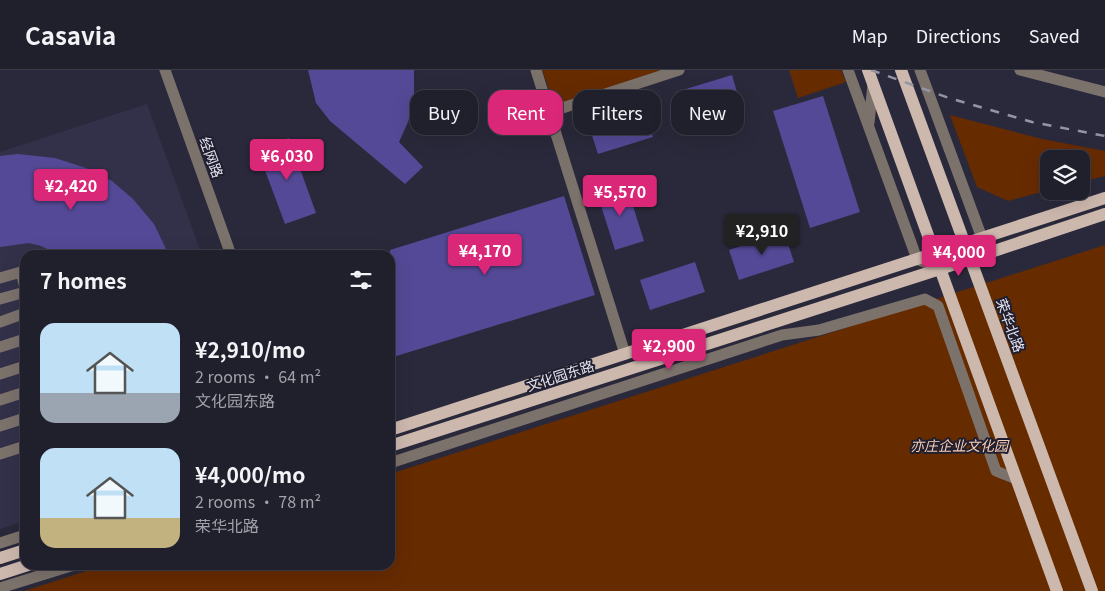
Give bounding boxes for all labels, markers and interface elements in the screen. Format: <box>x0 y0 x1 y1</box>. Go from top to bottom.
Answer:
text: Casavia <box>25 17 116 52</box>
text: Map <box>852 22 888 48</box>
text: Directions <box>916 22 1001 48</box>
text: Saved <box>1029 22 1080 48</box>
chip: Buy <box>410 90 478 135</box>
chip: Rent <box>488 90 563 135</box>
chip: Filters <box>573 90 661 135</box>
chip: New <box>671 90 744 135</box>
street label: 经网路 <box>195 134 229 180</box>
pin: ¥6,030 <box>246 138 328 181</box>
text: ¥6,030 <box>261 143 313 167</box>
map controls <box>1040 150 1090 200</box>
button: layers <box>1040 150 1090 200</box>
pin: ¥2,420 <box>30 168 112 211</box>
text: ¥2,420 <box>45 173 97 197</box>
pin: ¥5,570 <box>579 174 661 217</box>
text: ¥5,570 <box>594 179 646 203</box>
pin: ¥2,910 <box>721 214 803 256</box>
text: ¥2,910 <box>736 218 788 242</box>
pin: ¥4,170 <box>444 234 526 276</box>
pin: ¥4,000 <box>918 234 1000 277</box>
text: ¥4,170 <box>459 238 511 262</box>
text: ¥4,000 <box>933 239 985 263</box>
text: 7 homes <box>40 265 127 295</box>
icon: filters <box>347 266 375 294</box>
street label: 荣华北路 <box>992 295 1030 355</box>
pin: ¥2,900 <box>628 328 710 371</box>
text: ¥2,900 <box>643 333 695 357</box>
text: ¥2,910/mo <box>195 334 305 364</box>
icon: home <box>80 343 140 403</box>
street label: 文化园东路 <box>524 355 596 395</box>
text: 2 rooms · 64 m² <box>195 364 321 388</box>
text: 文化园东路 <box>195 388 275 412</box>
park label: 亦庄企业文化园 <box>910 435 1010 455</box>
text: ¥4,000/mo <box>195 459 305 489</box>
icon: home <box>80 468 140 528</box>
text: 2 rooms · 78 m² <box>195 489 321 513</box>
text: 荣华北路 <box>195 513 259 537</box>

